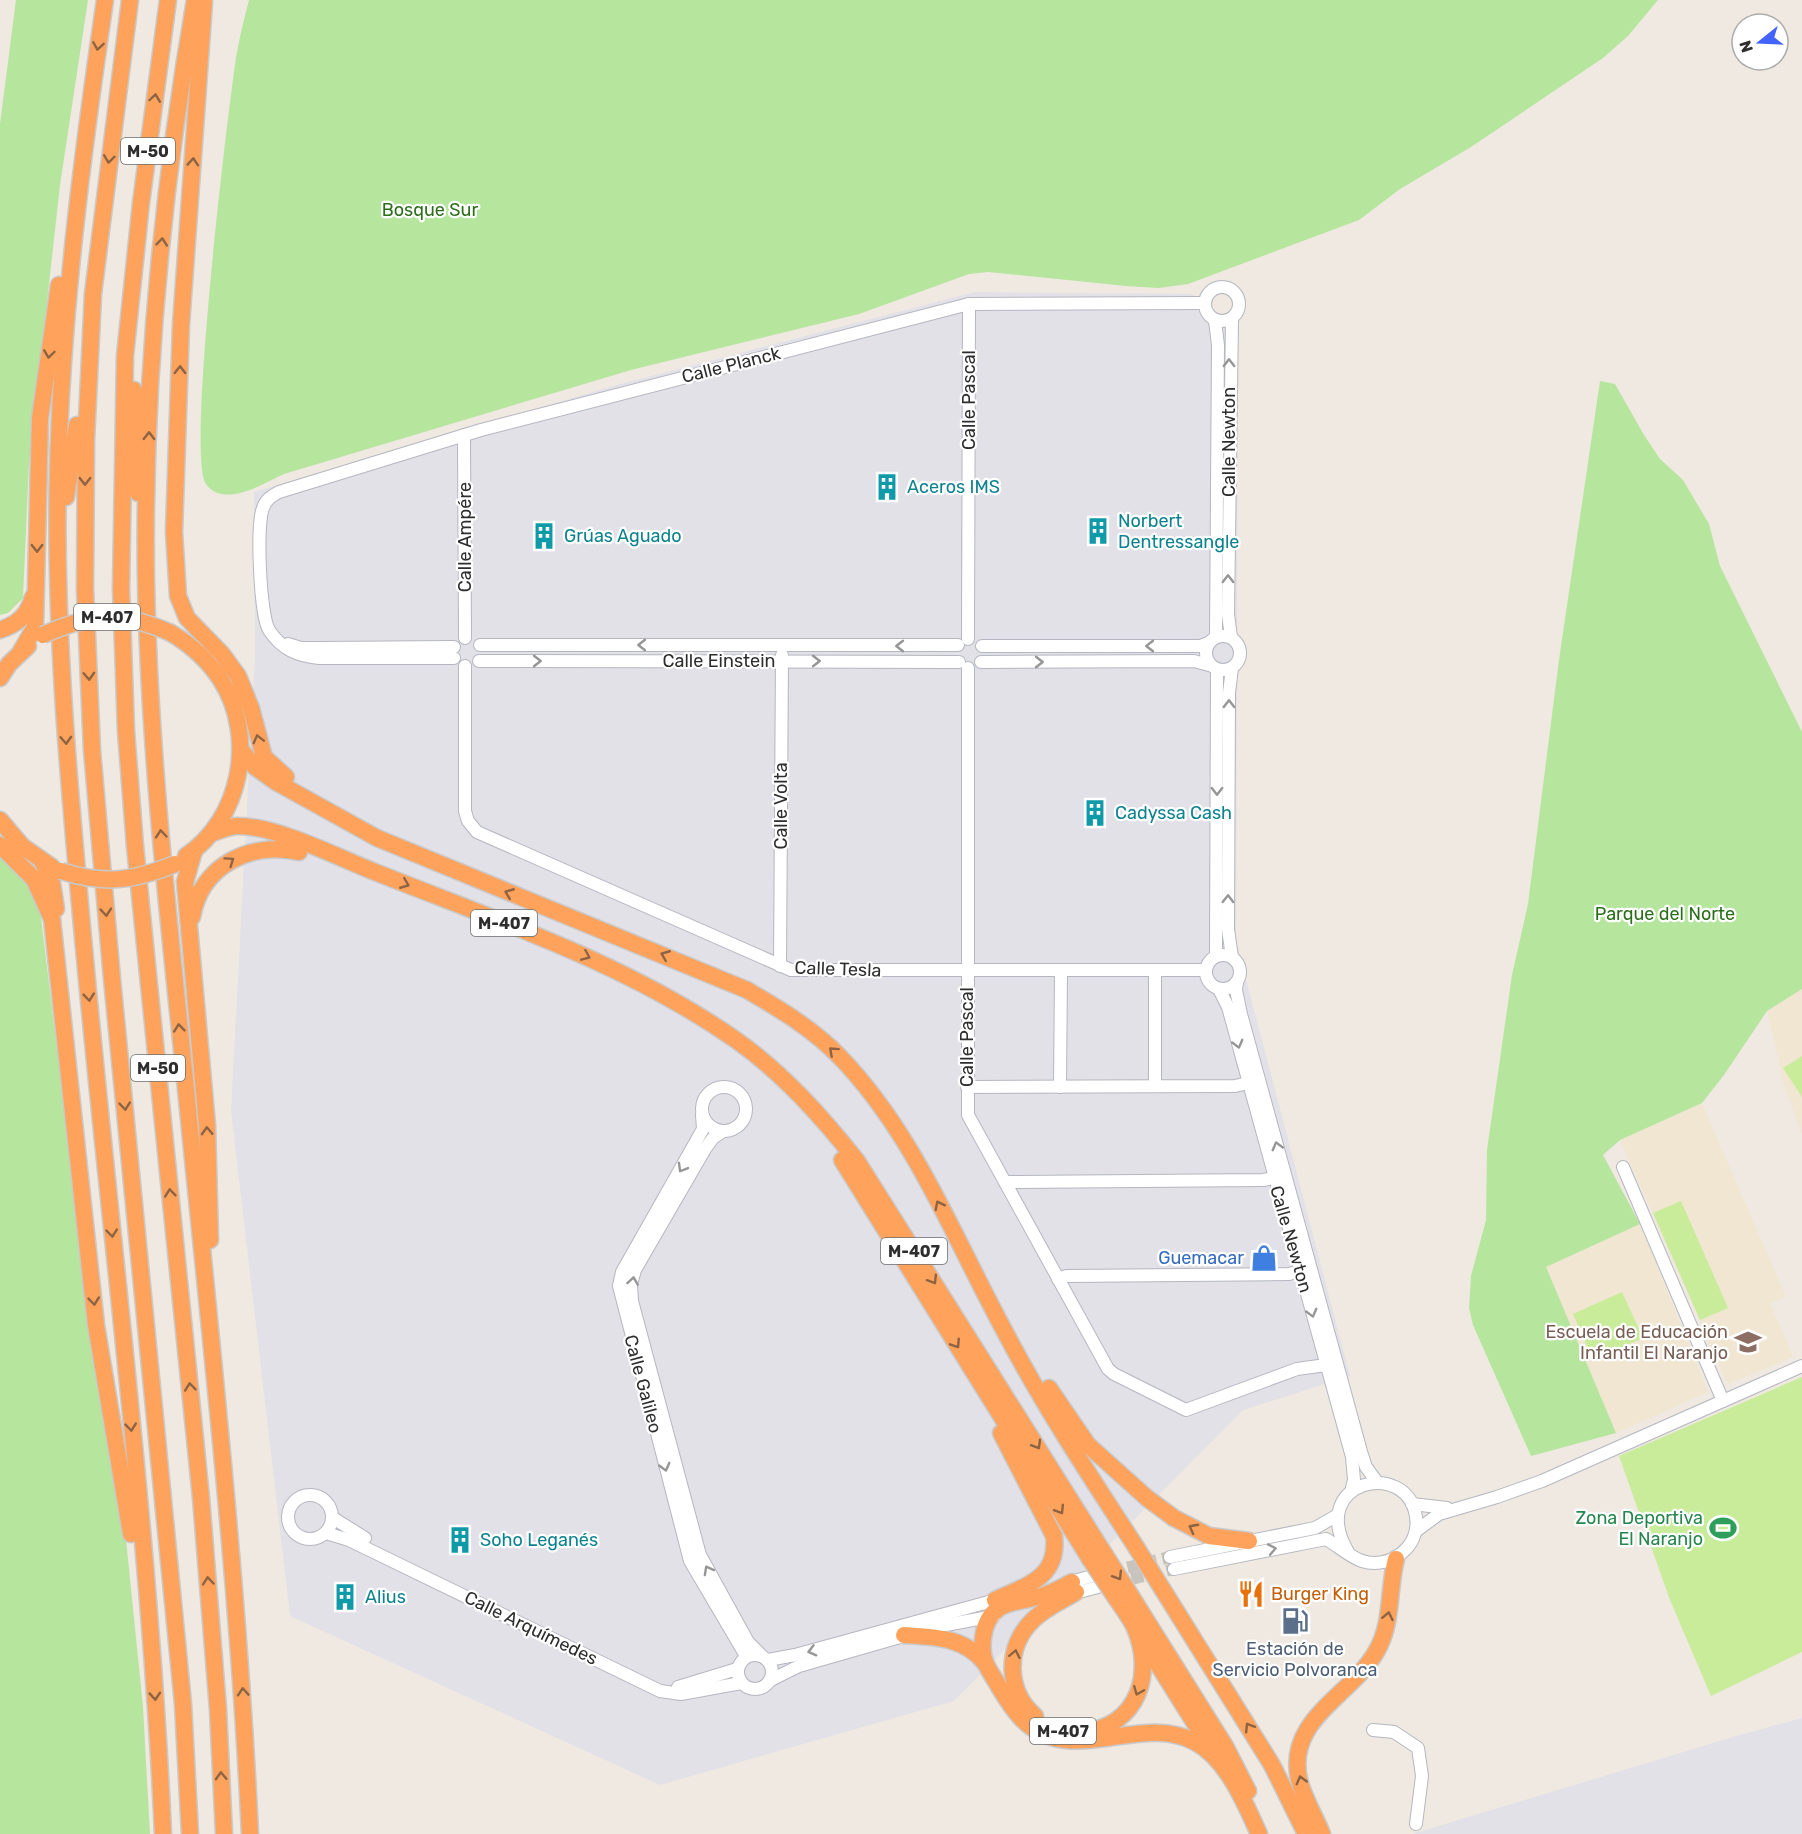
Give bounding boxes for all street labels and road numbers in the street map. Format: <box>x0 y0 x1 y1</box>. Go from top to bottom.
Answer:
road number: M-50 <box>121 138 175 164</box>
street label: Calle Planck <box>679 342 783 388</box>
street label: Calle Pascal <box>958 350 980 450</box>
street label: Calle Newton <box>1218 387 1240 497</box>
street label: Calle Ampére <box>454 482 476 592</box>
road number: M-407 <box>74 604 140 630</box>
street label: Calle Einstein <box>663 650 775 672</box>
street label: Calle Volta <box>770 762 792 850</box>
road number: M-407 <box>471 910 537 936</box>
street label: Calle Tesla <box>794 956 882 982</box>
street label: Calle Pascal <box>956 987 978 1087</box>
road number: M-50 <box>131 1055 185 1081</box>
street label: Calle Newton <box>1265 1183 1317 1295</box>
road number: M-407 <box>881 1238 947 1264</box>
street label: Calle Galileo <box>619 1332 667 1436</box>
street label: Calle Arquímedes <box>461 1586 601 1670</box>
road number: M-407 <box>1030 1718 1096 1744</box>

